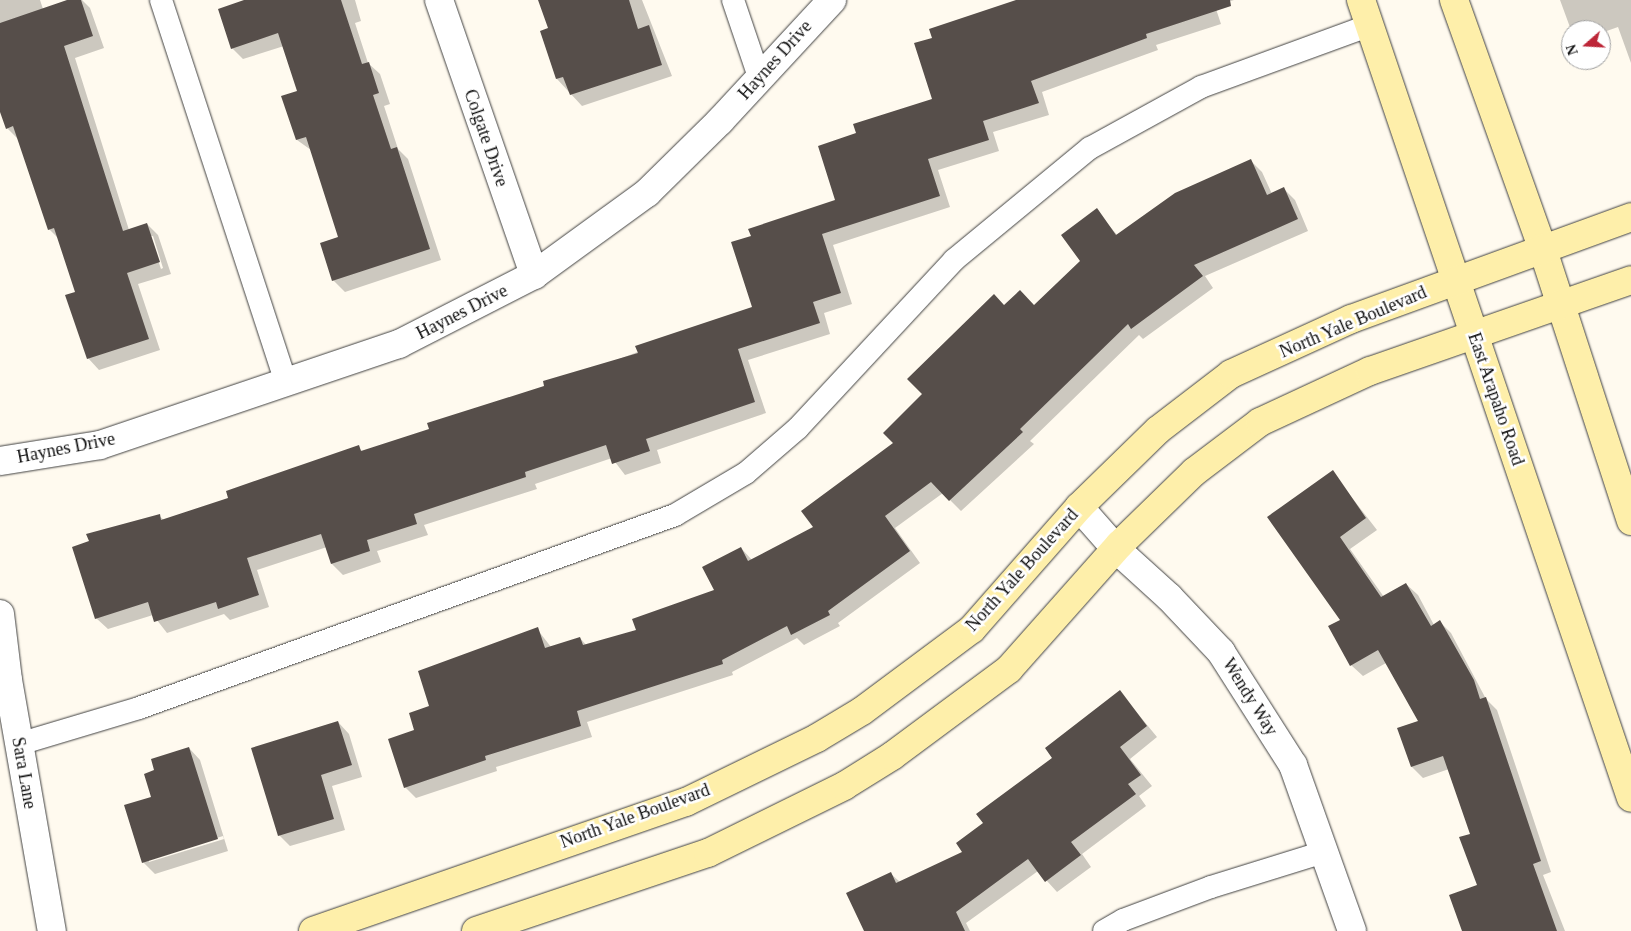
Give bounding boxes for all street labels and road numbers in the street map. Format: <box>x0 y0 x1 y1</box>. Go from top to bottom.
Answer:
street label: Haynes Drive <box>734 16 816 104</box>
street label: Colgate Drive <box>459 87 513 189</box>
street label: Haynes Drive <box>413 280 511 344</box>
street label: North Yale Boulevard <box>1276 281 1430 363</box>
street label: East Arapaho Road <box>1463 329 1529 469</box>
street label: Haynes Drive <box>15 428 117 468</box>
street label: North Yale Boulevard <box>961 504 1083 636</box>
street label: Wendy Way <box>1218 654 1282 740</box>
street label: Sara Lane <box>7 735 41 811</box>
street label: North Yale Boulevard <box>557 779 713 853</box>

